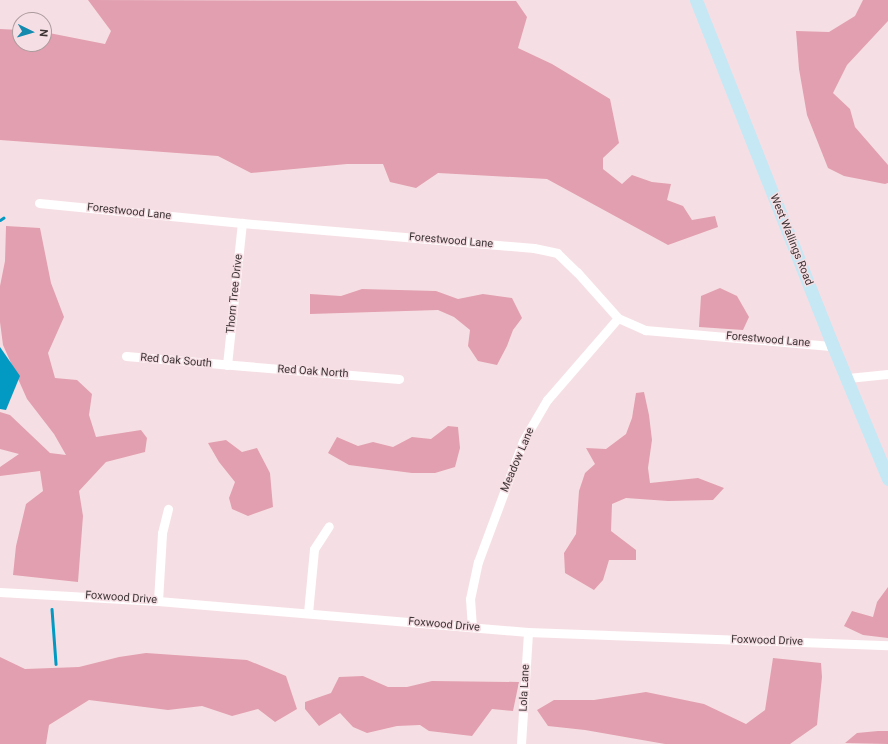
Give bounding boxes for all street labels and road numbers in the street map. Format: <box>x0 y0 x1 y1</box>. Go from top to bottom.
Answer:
street label: West Wallings Road <box>767 193 815 287</box>
street label: Forestwood Lane <box>86 201 172 223</box>
street label: Forestwood Lane <box>408 231 494 251</box>
street label: Thorn Tree Drive <box>224 253 246 335</box>
street label: Forestwood Lane <box>725 330 811 350</box>
street label: Red Oak South <box>140 351 212 371</box>
street label: Red Oak North <box>277 363 349 381</box>
street label: Meadow Lane <box>499 426 537 494</box>
street label: Foxwood Drive <box>85 589 157 607</box>
street label: Foxwood Drive <box>408 615 480 635</box>
street label: Foxwood Drive <box>731 633 803 649</box>
street label: Lola Lane <box>517 664 533 712</box>

